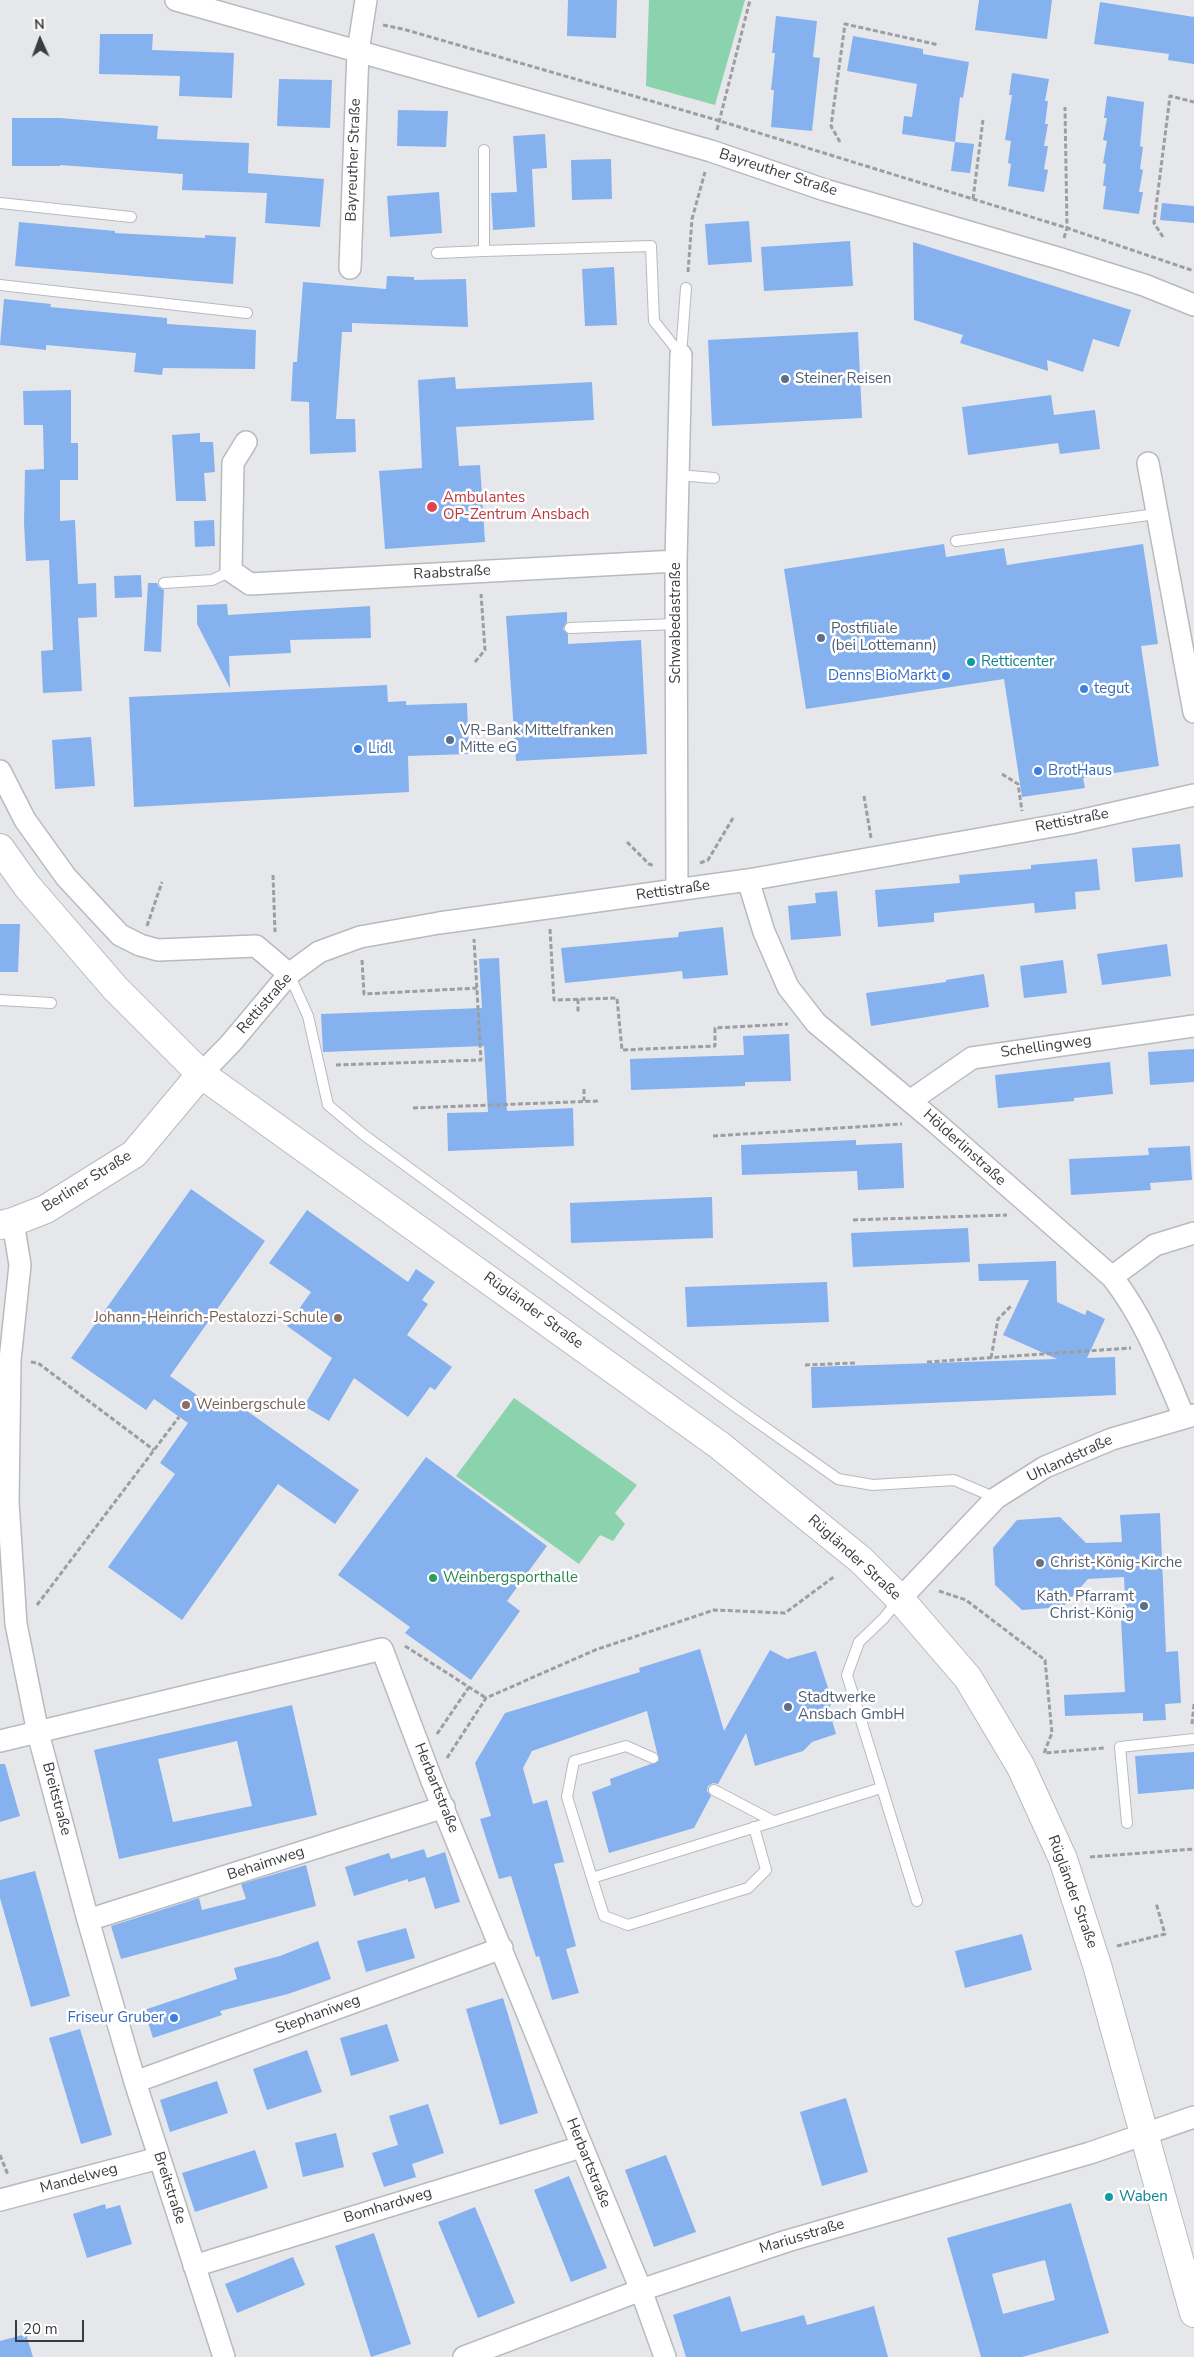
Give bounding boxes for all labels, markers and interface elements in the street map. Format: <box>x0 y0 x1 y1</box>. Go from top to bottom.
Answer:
north arrow <box>15 15 65 65</box>
text: N <box>34 15 45 34</box>
street label: Bayreuther Straße <box>343 98 365 222</box>
street label: Bayreuther Straße <box>717 145 839 201</box>
place label: Steiner Reisen <box>795 370 892 388</box>
marker: Steiner Reisen <box>779 373 791 385</box>
place label: Ambulantes OP-Zentrum Ansbach <box>443 489 590 524</box>
marker: Ambulantes OP-Zentrum Ansbach <box>425 500 439 514</box>
street label: Raabstraße <box>413 562 491 584</box>
street label: Schwabedastraße <box>667 562 685 684</box>
place label: Postfiliale (bei Lottemann) <box>831 620 937 655</box>
marker: Postfiliale (bei Lottemann) <box>815 632 827 644</box>
place label: Retticenter <box>981 653 1054 671</box>
marker: Retticenter <box>965 656 977 668</box>
place label: Denns BioMarkt <box>828 667 936 685</box>
marker: Denns BioMarkt <box>940 670 952 682</box>
place label: tegut <box>1094 680 1130 698</box>
marker: tegut <box>1078 683 1090 695</box>
place label: VR-Bank Mittelfranken Mitte eG <box>460 722 614 757</box>
marker: VR-Bank Mittelfranken Mitte eG <box>444 734 456 746</box>
place label: Lidl <box>368 740 393 758</box>
marker: Lidl <box>352 743 364 755</box>
place label: BrotHaus <box>1048 762 1112 780</box>
marker: BrotHaus <box>1032 765 1044 777</box>
street label: Rettistraße <box>1034 805 1110 837</box>
street label: Rettistraße <box>635 877 711 905</box>
street label: Rettistraße <box>234 970 296 1038</box>
street label: Schellingweg <box>999 1032 1093 1062</box>
street label: Hölderlinstraße <box>919 1106 1009 1190</box>
street label: Berliner Straße <box>39 1147 135 1217</box>
street label: Rügländer Straße <box>480 1269 586 1353</box>
place label: Johann-Heinrich-Pestalozzi-Schule <box>94 1309 328 1327</box>
marker: Johann-Heinrich-Pestalozzi-Schule <box>332 1312 344 1324</box>
place label: Weinbergschule <box>196 1396 306 1414</box>
marker: Weinbergschule <box>180 1399 192 1411</box>
street label: Uhlandstraße <box>1025 1431 1115 1487</box>
street label: Rügländer Straße <box>804 1511 904 1605</box>
place label: Christ-König-Kirche <box>1050 1554 1182 1572</box>
marker: Christ-König-Kirche <box>1034 1557 1046 1569</box>
place label: Weinbergsporthalle <box>443 1569 578 1587</box>
marker: Weinbergsporthalle <box>427 1572 439 1584</box>
place label: Kath. Pfarramt Christ-König <box>1037 1588 1134 1623</box>
marker: Kath. Pfarramt Christ-König <box>1138 1600 1150 1612</box>
place label: Stadtwerke Ansbach GmbH <box>798 1689 905 1724</box>
marker: Stadtwerke Ansbach GmbH <box>782 1701 794 1713</box>
street label: Herbartstraße <box>410 1740 462 1836</box>
street label: Breitstraße <box>38 1760 74 1838</box>
street label: Rügländer Straße <box>1043 1833 1101 1951</box>
street label: Behaimweg <box>225 1843 307 1885</box>
street label: Stephaniweg <box>273 1991 363 2039</box>
place label: Friseur Gruber <box>67 2009 164 2027</box>
marker: Friseur Gruber <box>168 2012 180 2024</box>
street label: Herbartstraße <box>562 2115 614 2211</box>
street label: Breitstraße <box>149 2150 189 2226</box>
street label: Mandelweg <box>38 2160 120 2198</box>
street label: Bomhardweg <box>342 2184 434 2228</box>
place label: Waben <box>1119 2188 1168 2206</box>
marker: Waben <box>1103 2191 1115 2203</box>
street label: Mariusstraße <box>757 2216 847 2258</box>
scale bar <box>18 2310 86 2342</box>
text: 20 m <box>23 2319 58 2339</box>

